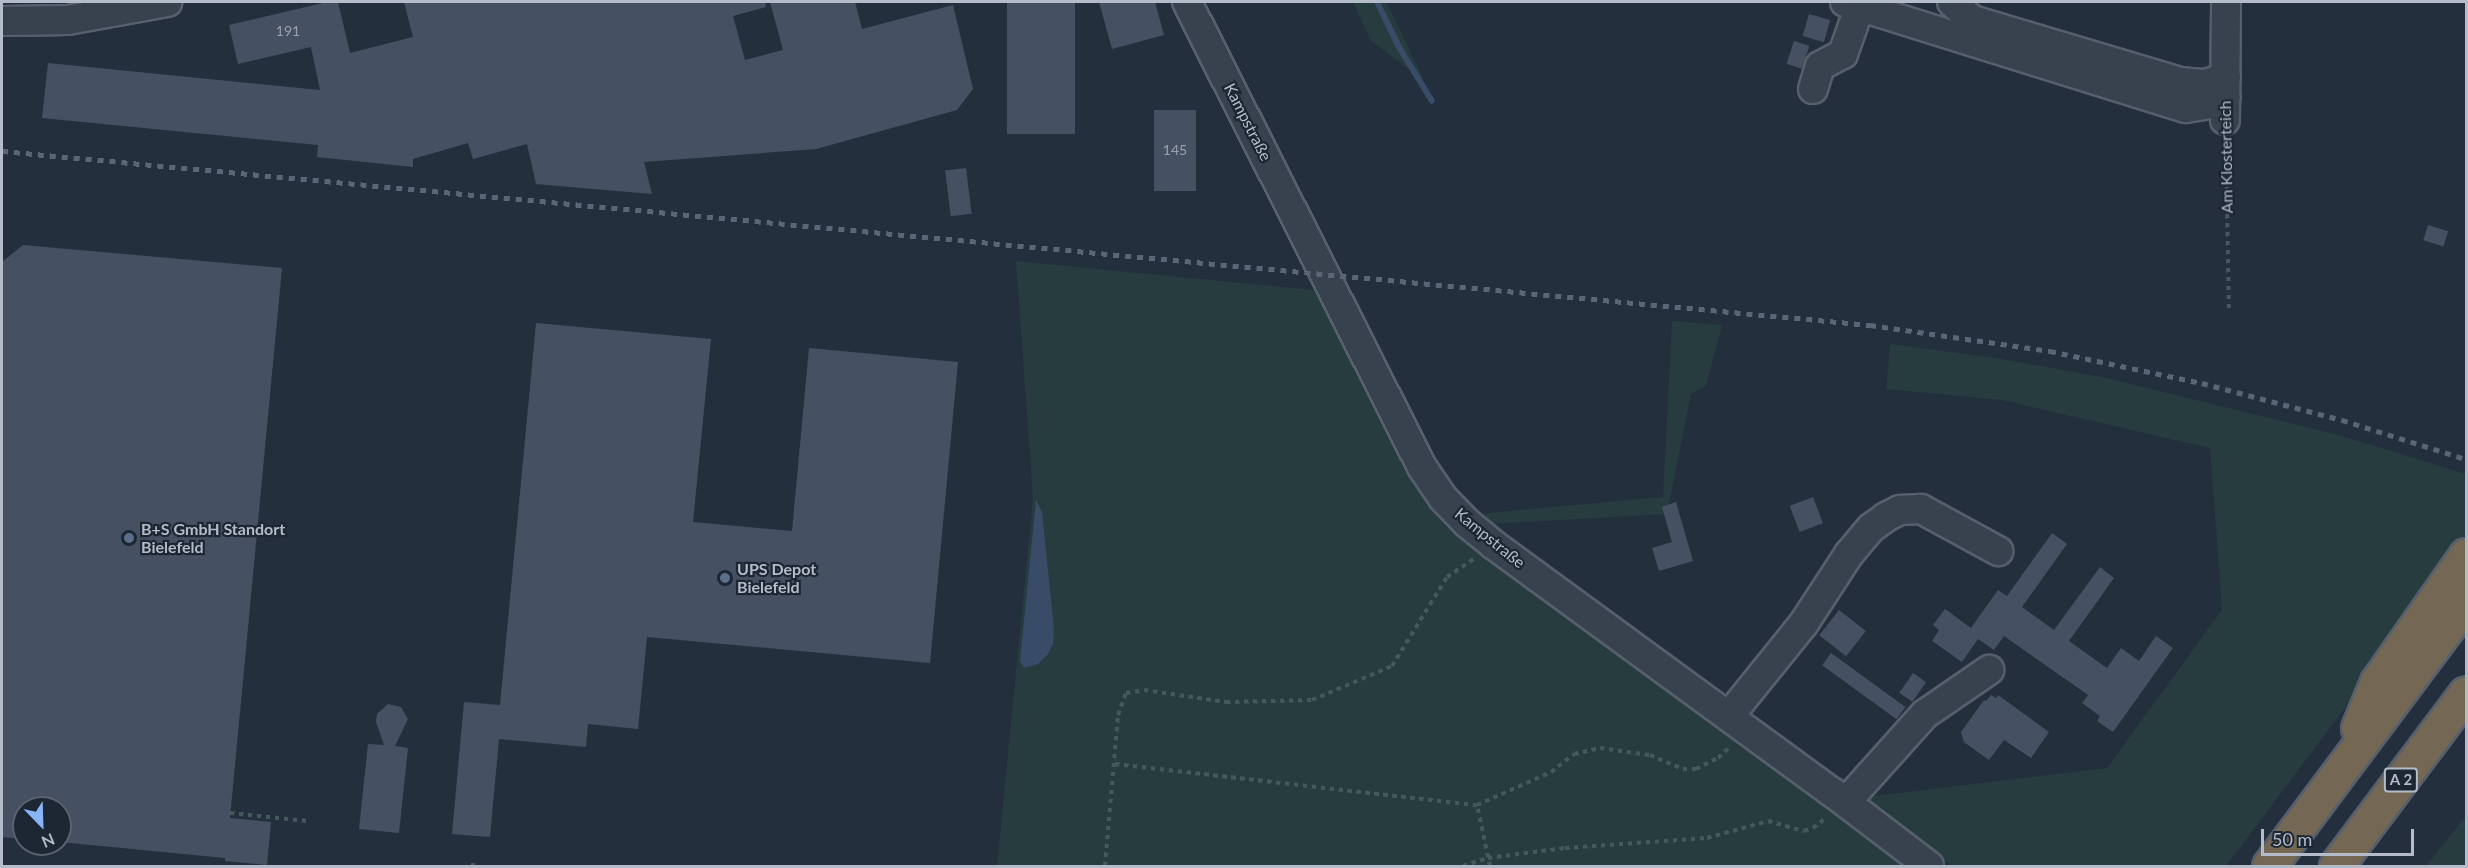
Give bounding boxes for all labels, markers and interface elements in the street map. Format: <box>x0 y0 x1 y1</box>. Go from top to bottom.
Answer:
house number: 191 <box>276 23 300 39</box>
street label: Kampstraße <box>1220 80 1276 164</box>
street label: Am Klosterteich <box>2215 100 2237 214</box>
house number: 145 <box>1163 142 1187 158</box>
street label: Kampstraße <box>1451 504 1529 572</box>
place label: B+S GmbH Standort Bielefeld <box>141 519 285 557</box>
marker: B+S GmbH Standort Bielefeld <box>122 531 136 545</box>
place label: UPS Depot Bielefeld <box>737 559 816 597</box>
marker: UPS Depot Bielefeld <box>718 571 732 585</box>
road number: A 2 <box>2383 768 2419 792</box>
north arrow <box>12 796 72 856</box>
scale bar <box>2264 817 2417 855</box>
text: 50 m <box>2272 828 2312 850</box>
text: N <box>39 830 58 852</box>

